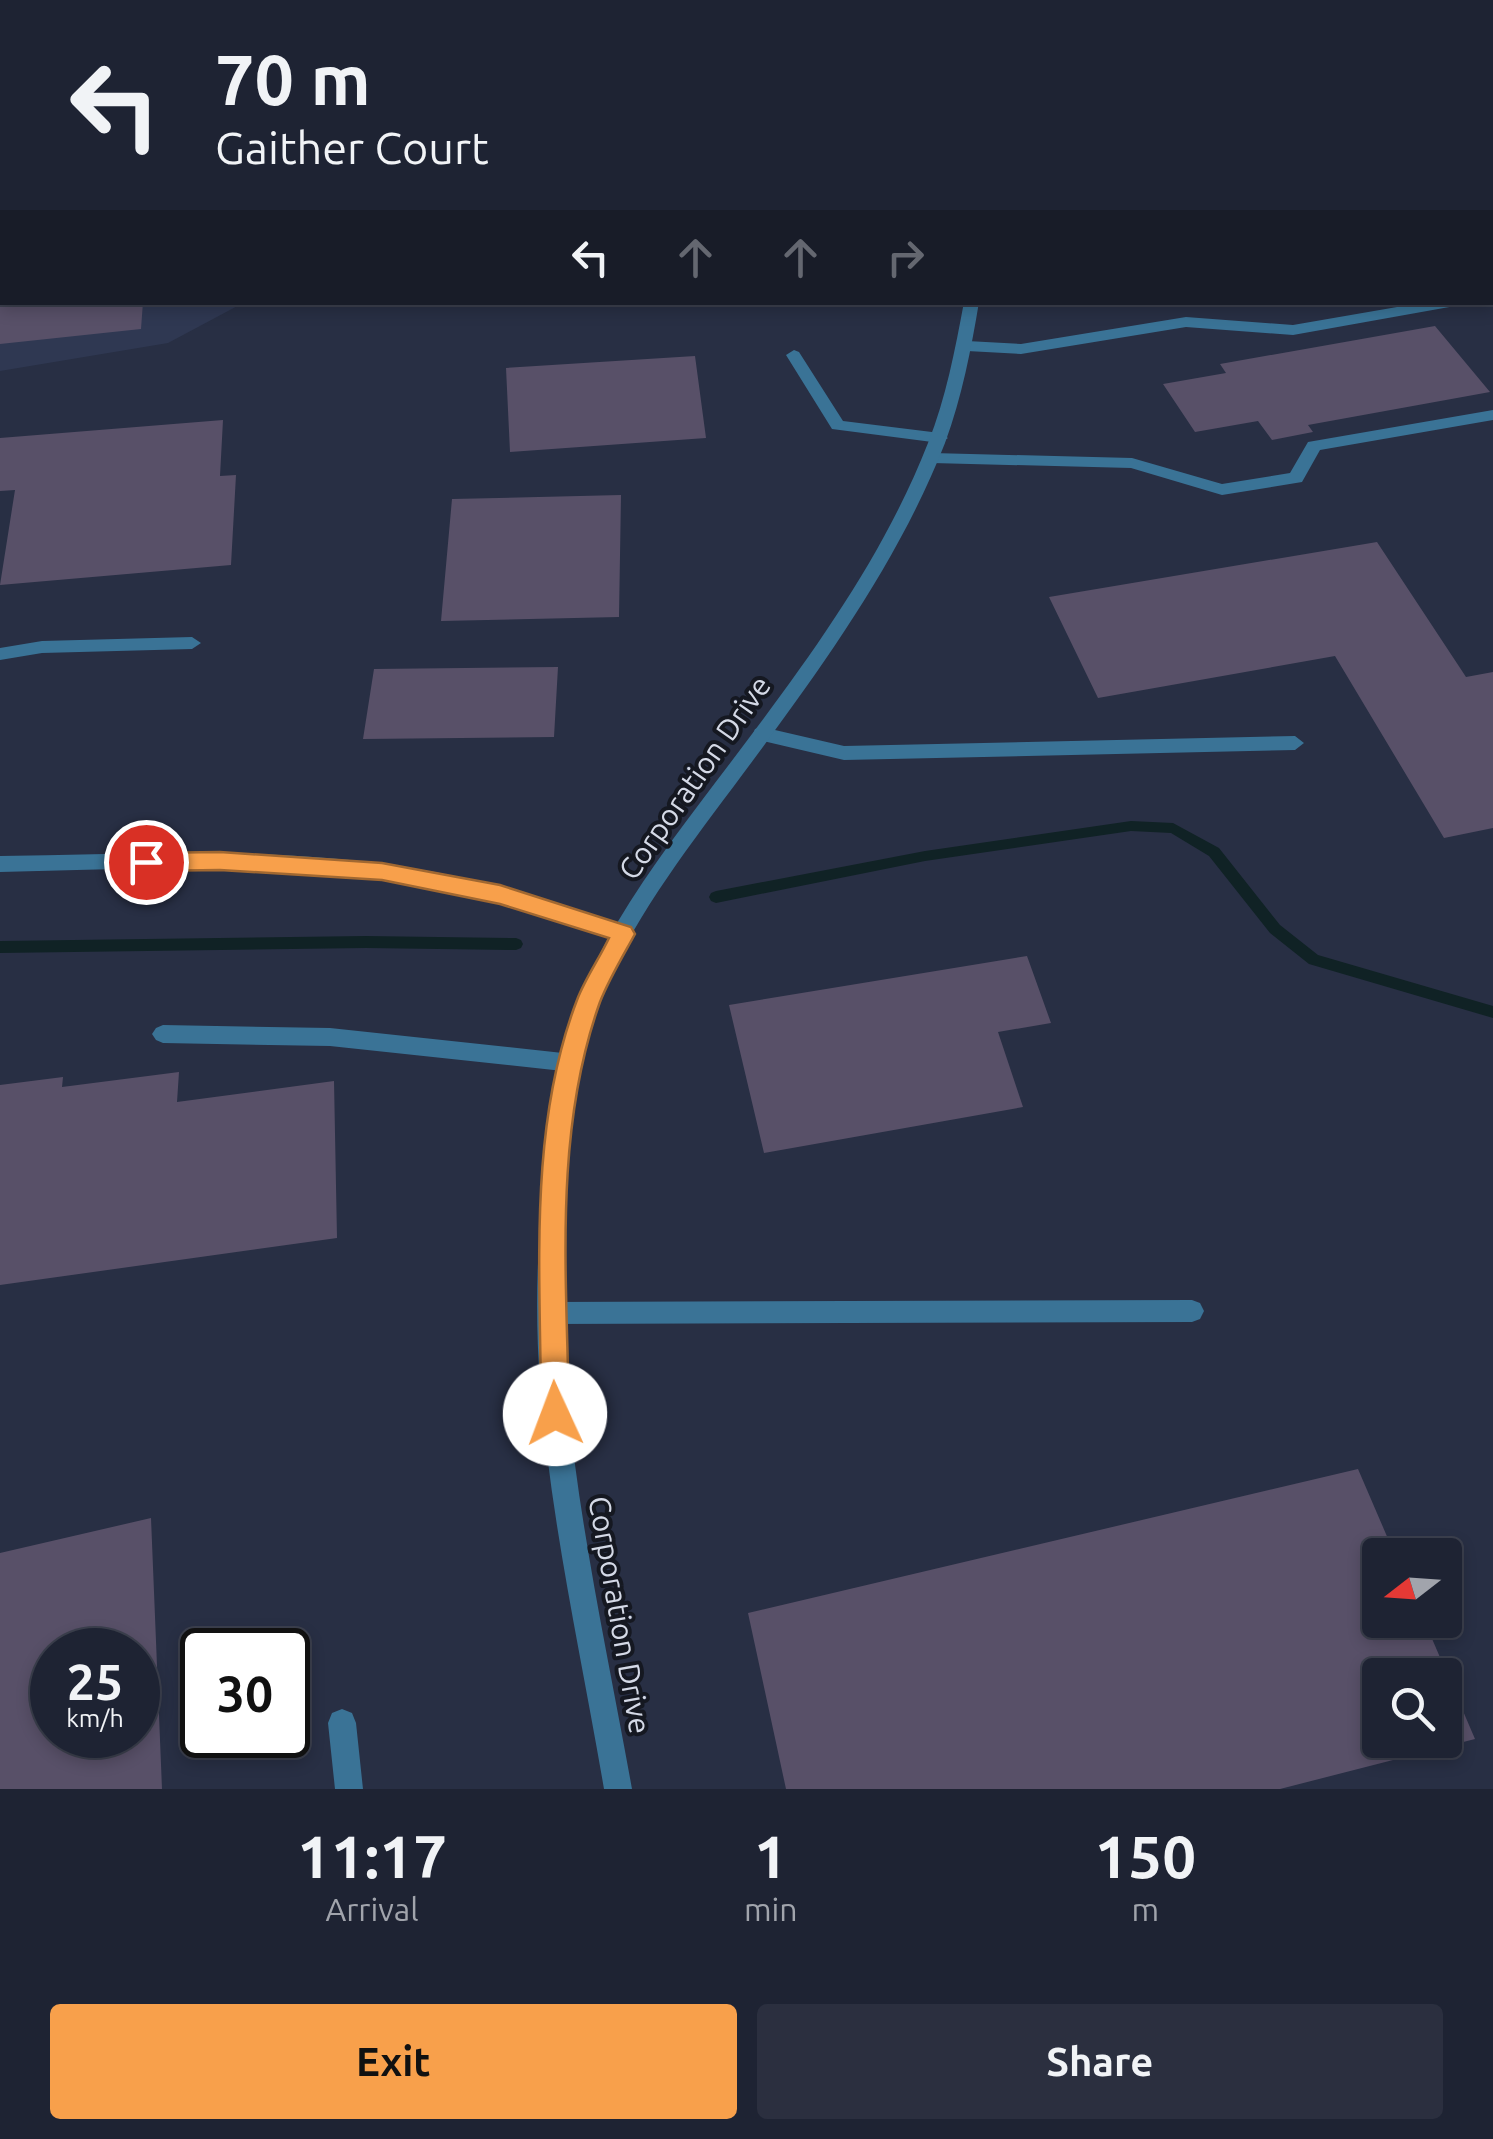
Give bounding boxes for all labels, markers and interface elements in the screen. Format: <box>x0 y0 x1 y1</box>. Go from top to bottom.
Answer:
icon: left <box>50 40 180 170</box>
text: 70 m <box>215 40 371 118</box>
text: Gaither Court <box>215 122 489 173</box>
icon: left <box>563 230 618 285</box>
icon: ahead <box>668 230 723 285</box>
icon: ahead <box>773 230 828 285</box>
icon: right <box>878 230 933 285</box>
street label: Corporation Drive <box>611 669 777 886</box>
pin <box>104 820 189 905</box>
icon: arrive <box>119 835 174 890</box>
position arrow <box>503 1362 607 1466</box>
street label: Corporation Drive <box>582 1493 658 1736</box>
north arrow <box>1362 1538 1462 1638</box>
map controls <box>1362 1538 1462 1758</box>
speed limit sign: 30 <box>180 1628 310 1758</box>
text: 25 <box>67 1653 123 1709</box>
button: search <box>1362 1658 1462 1758</box>
text: km/h <box>66 1704 124 1732</box>
text: 11:17 <box>297 1822 447 1889</box>
text: 1 <box>754 1822 788 1889</box>
text: 150 <box>1095 1822 1196 1889</box>
text: Arrival <box>325 1891 419 1927</box>
text: min <box>744 1891 798 1927</box>
text: m <box>1131 1891 1159 1927</box>
button: Exit <box>50 2004 737 2119</box>
button: Share <box>757 2004 1443 2119</box>

